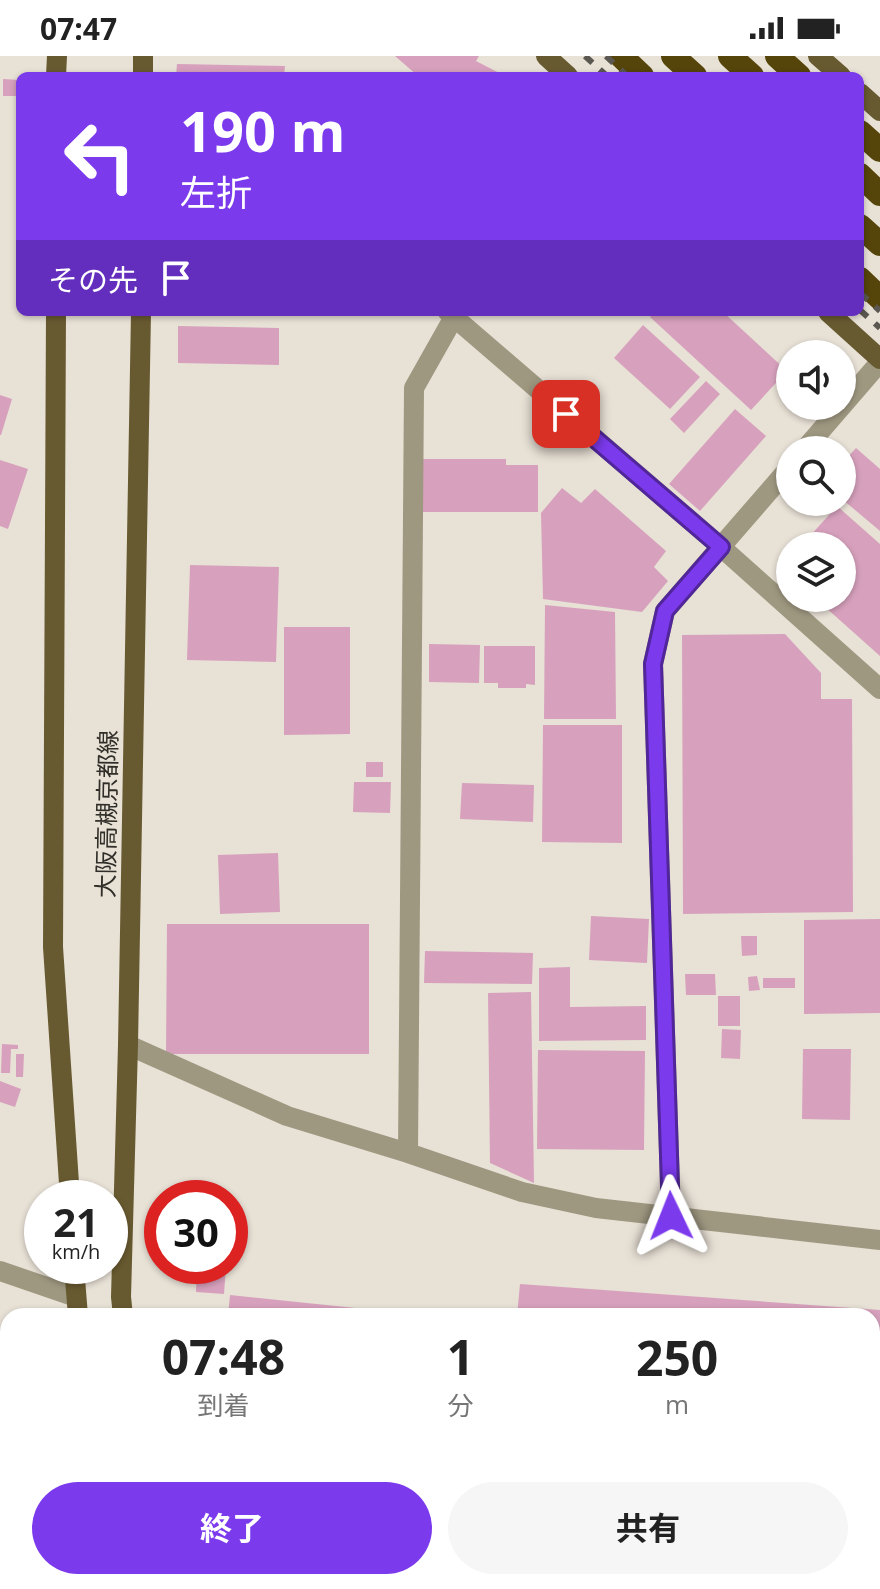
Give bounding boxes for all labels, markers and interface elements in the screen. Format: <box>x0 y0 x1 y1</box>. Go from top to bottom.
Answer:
text: 07:47 <box>40 8 117 49</box>
text: 190 m <box>180 92 346 168</box>
icon: left <box>48 104 152 208</box>
text: 左折 <box>180 168 252 217</box>
icon: arrive <box>154 256 198 300</box>
text: その先 <box>48 259 138 300</box>
map controls <box>776 340 856 612</box>
button: sound <box>776 340 856 420</box>
pin <box>532 380 600 448</box>
icon: arrive <box>544 392 588 436</box>
button: search <box>776 436 856 516</box>
button: layers <box>776 532 856 612</box>
street label: 大阪高槻京都線 <box>88 730 124 898</box>
position arrow <box>629 1174 713 1258</box>
speed limit sign: 30 <box>144 1180 248 1284</box>
text: 21 <box>53 1194 99 1249</box>
text: km/h <box>52 1238 100 1265</box>
text: 07:48 <box>162 1324 285 1389</box>
text: 1 <box>447 1324 474 1389</box>
text: 250 <box>636 1325 718 1390</box>
text: m <box>665 1386 689 1422</box>
text: 到着 <box>197 1387 249 1423</box>
text: 分 <box>448 1387 474 1423</box>
button: 終了 <box>32 1482 432 1574</box>
button: 共有 <box>448 1482 848 1574</box>

